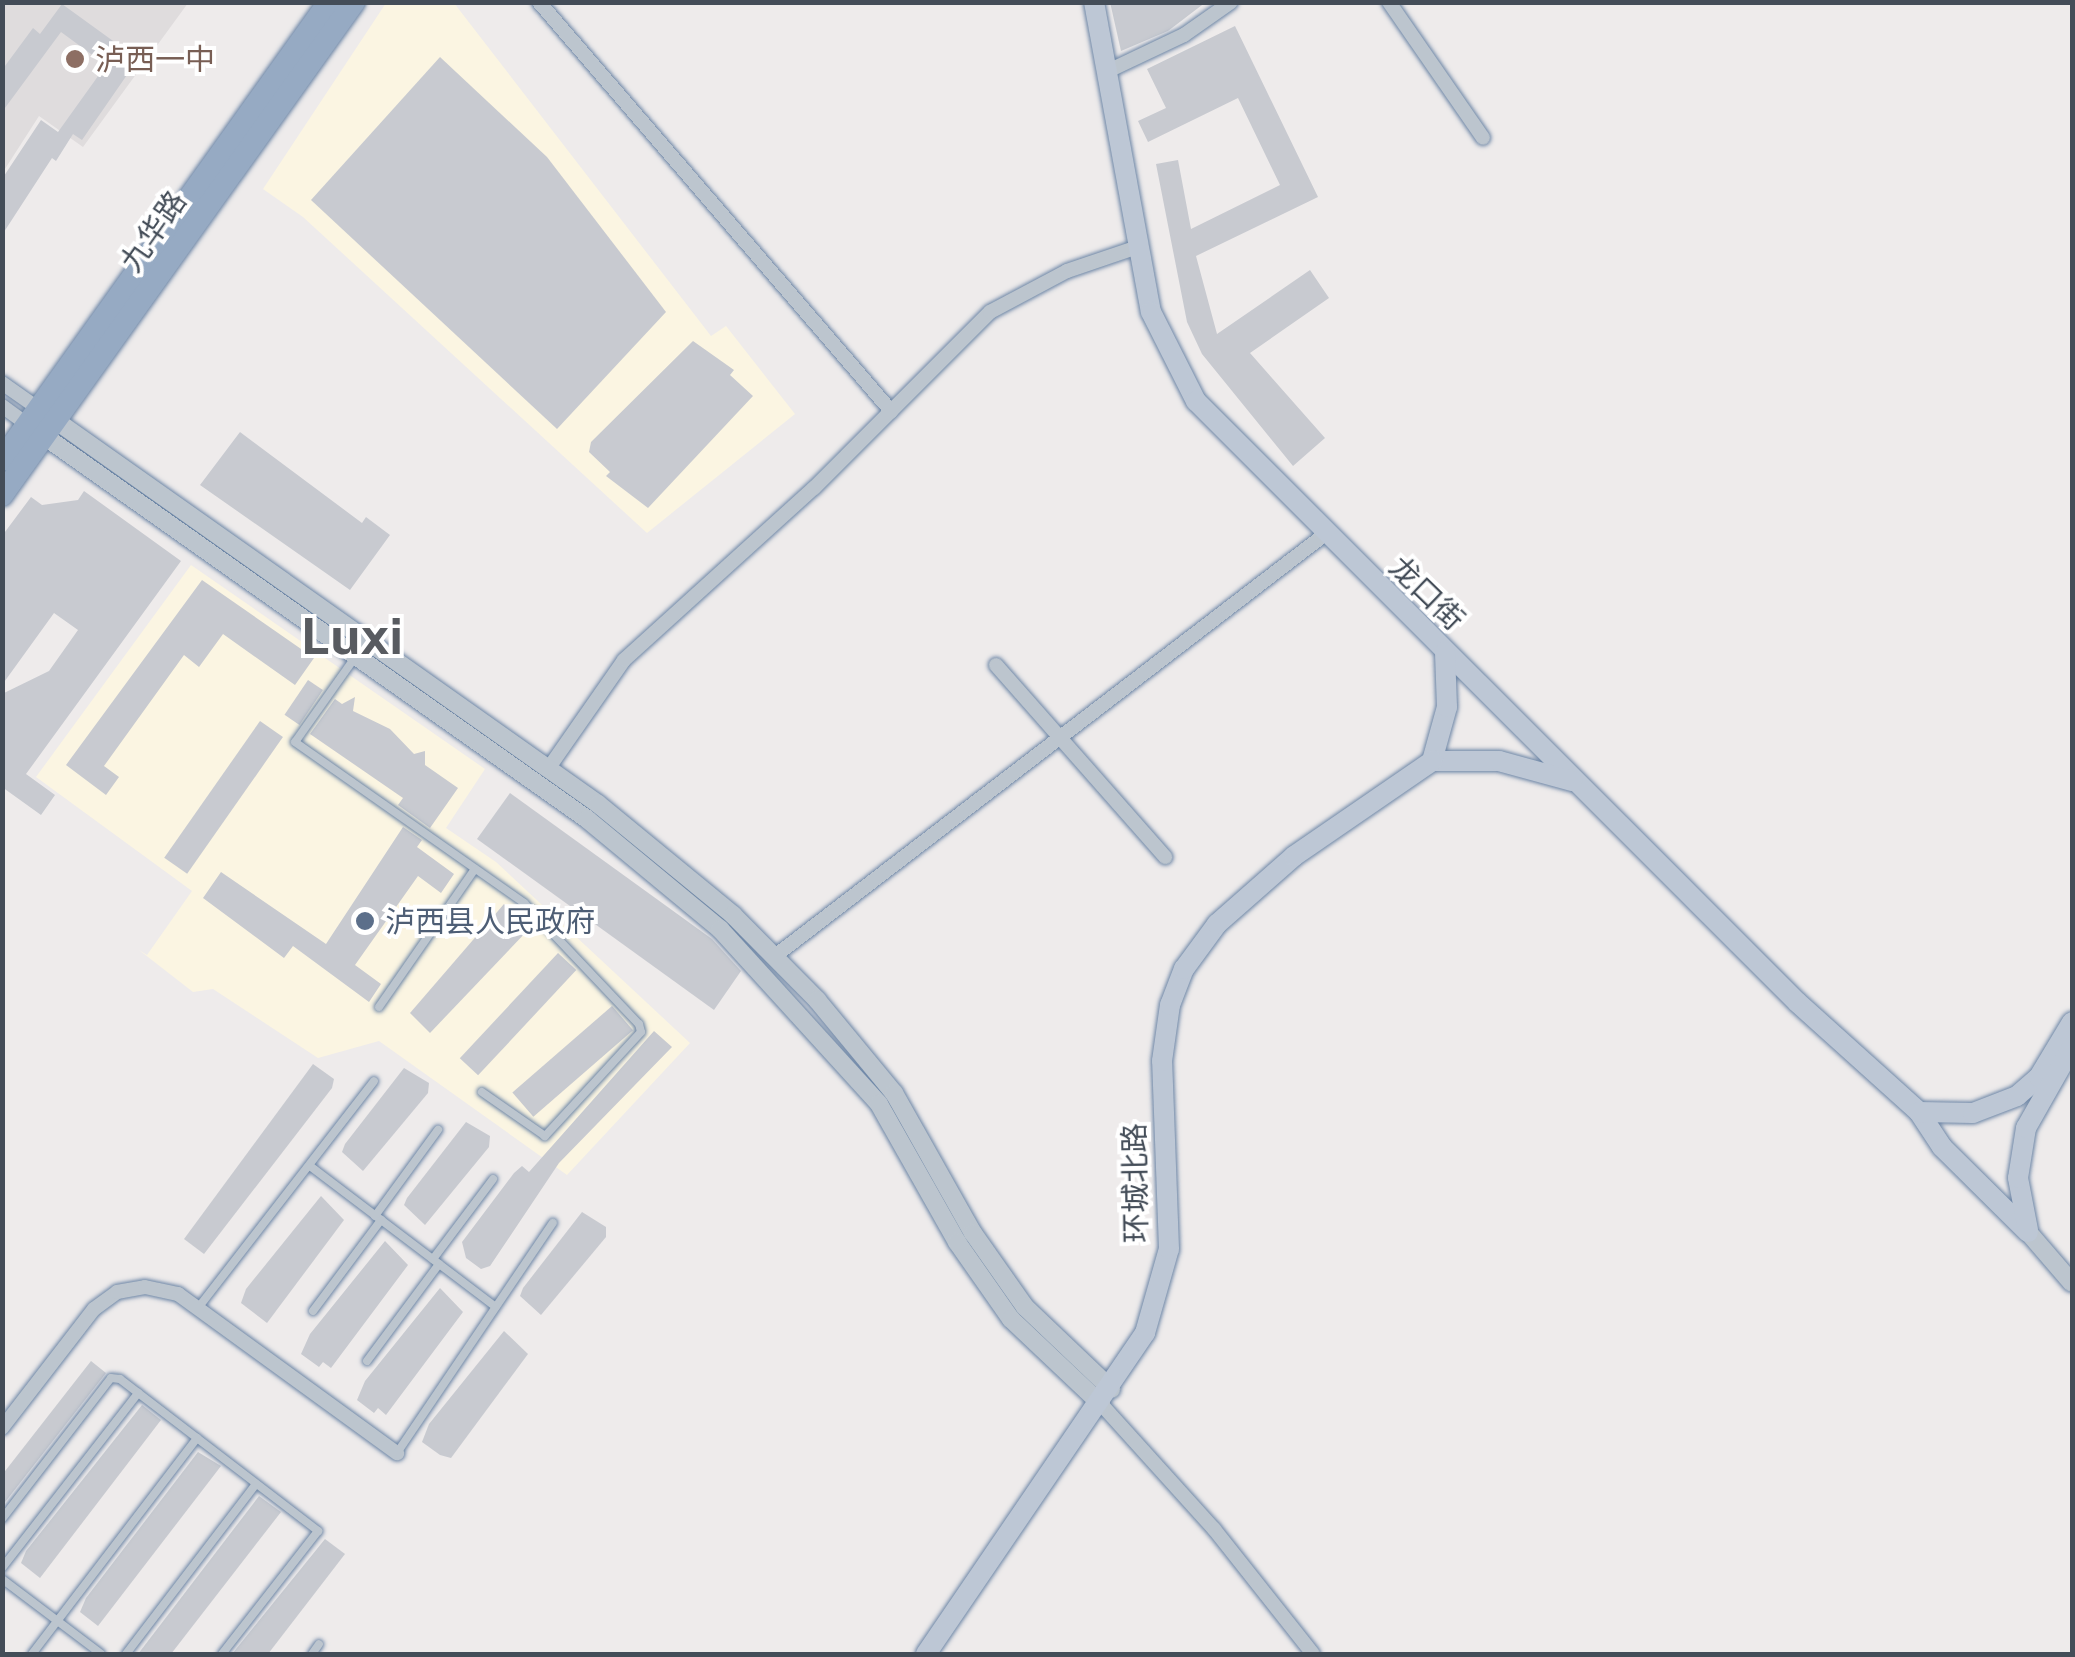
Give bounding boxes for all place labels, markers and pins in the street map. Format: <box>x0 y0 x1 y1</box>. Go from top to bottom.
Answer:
place label: 泸西一中 <box>95 41 215 77</box>
marker: 泸西一中 <box>64 48 86 70</box>
place label: 泸西县人民政府 <box>385 903 595 939</box>
marker: 泸西县人民政府 <box>354 910 376 932</box>

